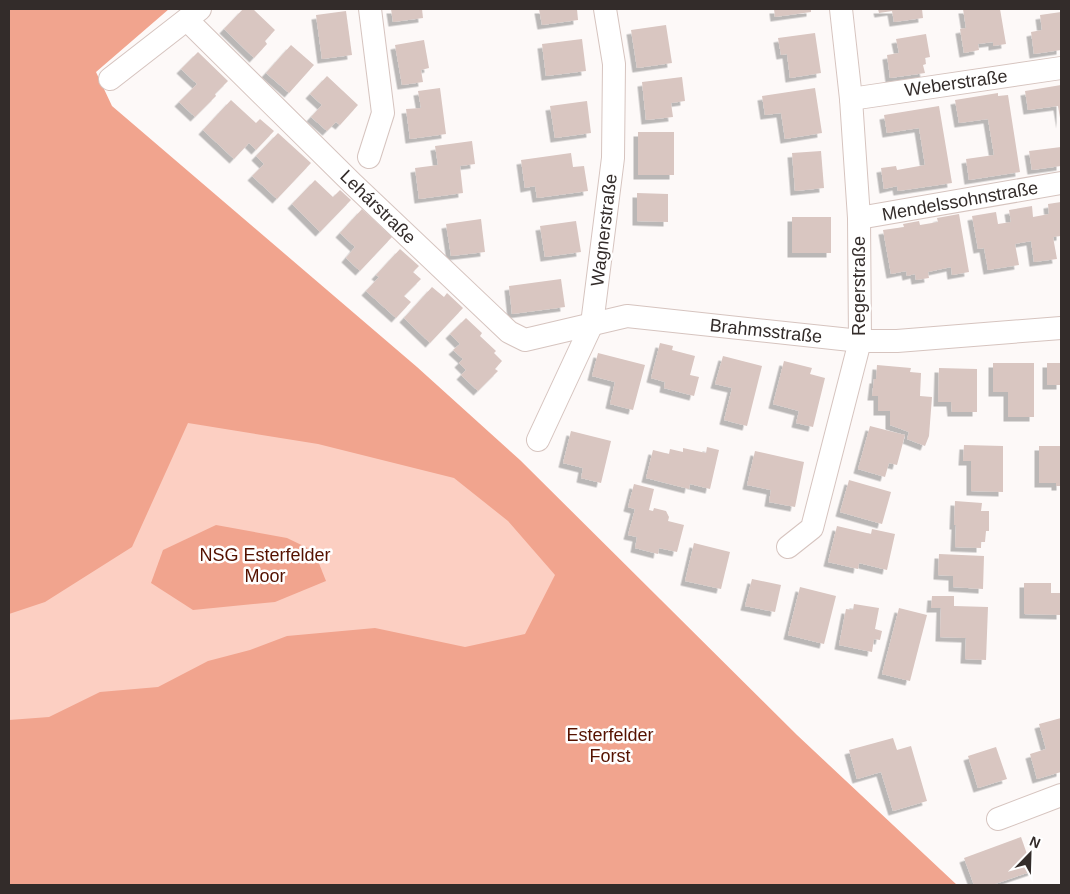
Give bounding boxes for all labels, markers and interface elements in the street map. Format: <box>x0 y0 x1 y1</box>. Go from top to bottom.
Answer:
street label: Weberstraße <box>903 66 1009 100</box>
street label: Lehárstraße <box>336 166 420 248</box>
street label: Wagnerstraße <box>587 173 621 287</box>
street label: Mendelssohnstraße <box>880 177 1040 225</box>
street label: Regerstraße <box>849 236 869 336</box>
street label: Brahmsstraße <box>709 315 823 347</box>
park label: NSG Esterfelder Moor <box>199 545 331 586</box>
park label: Esterfelder Forst <box>566 725 654 766</box>
north arrow <box>1005 829 1055 879</box>
text: N <box>1027 833 1043 851</box>

